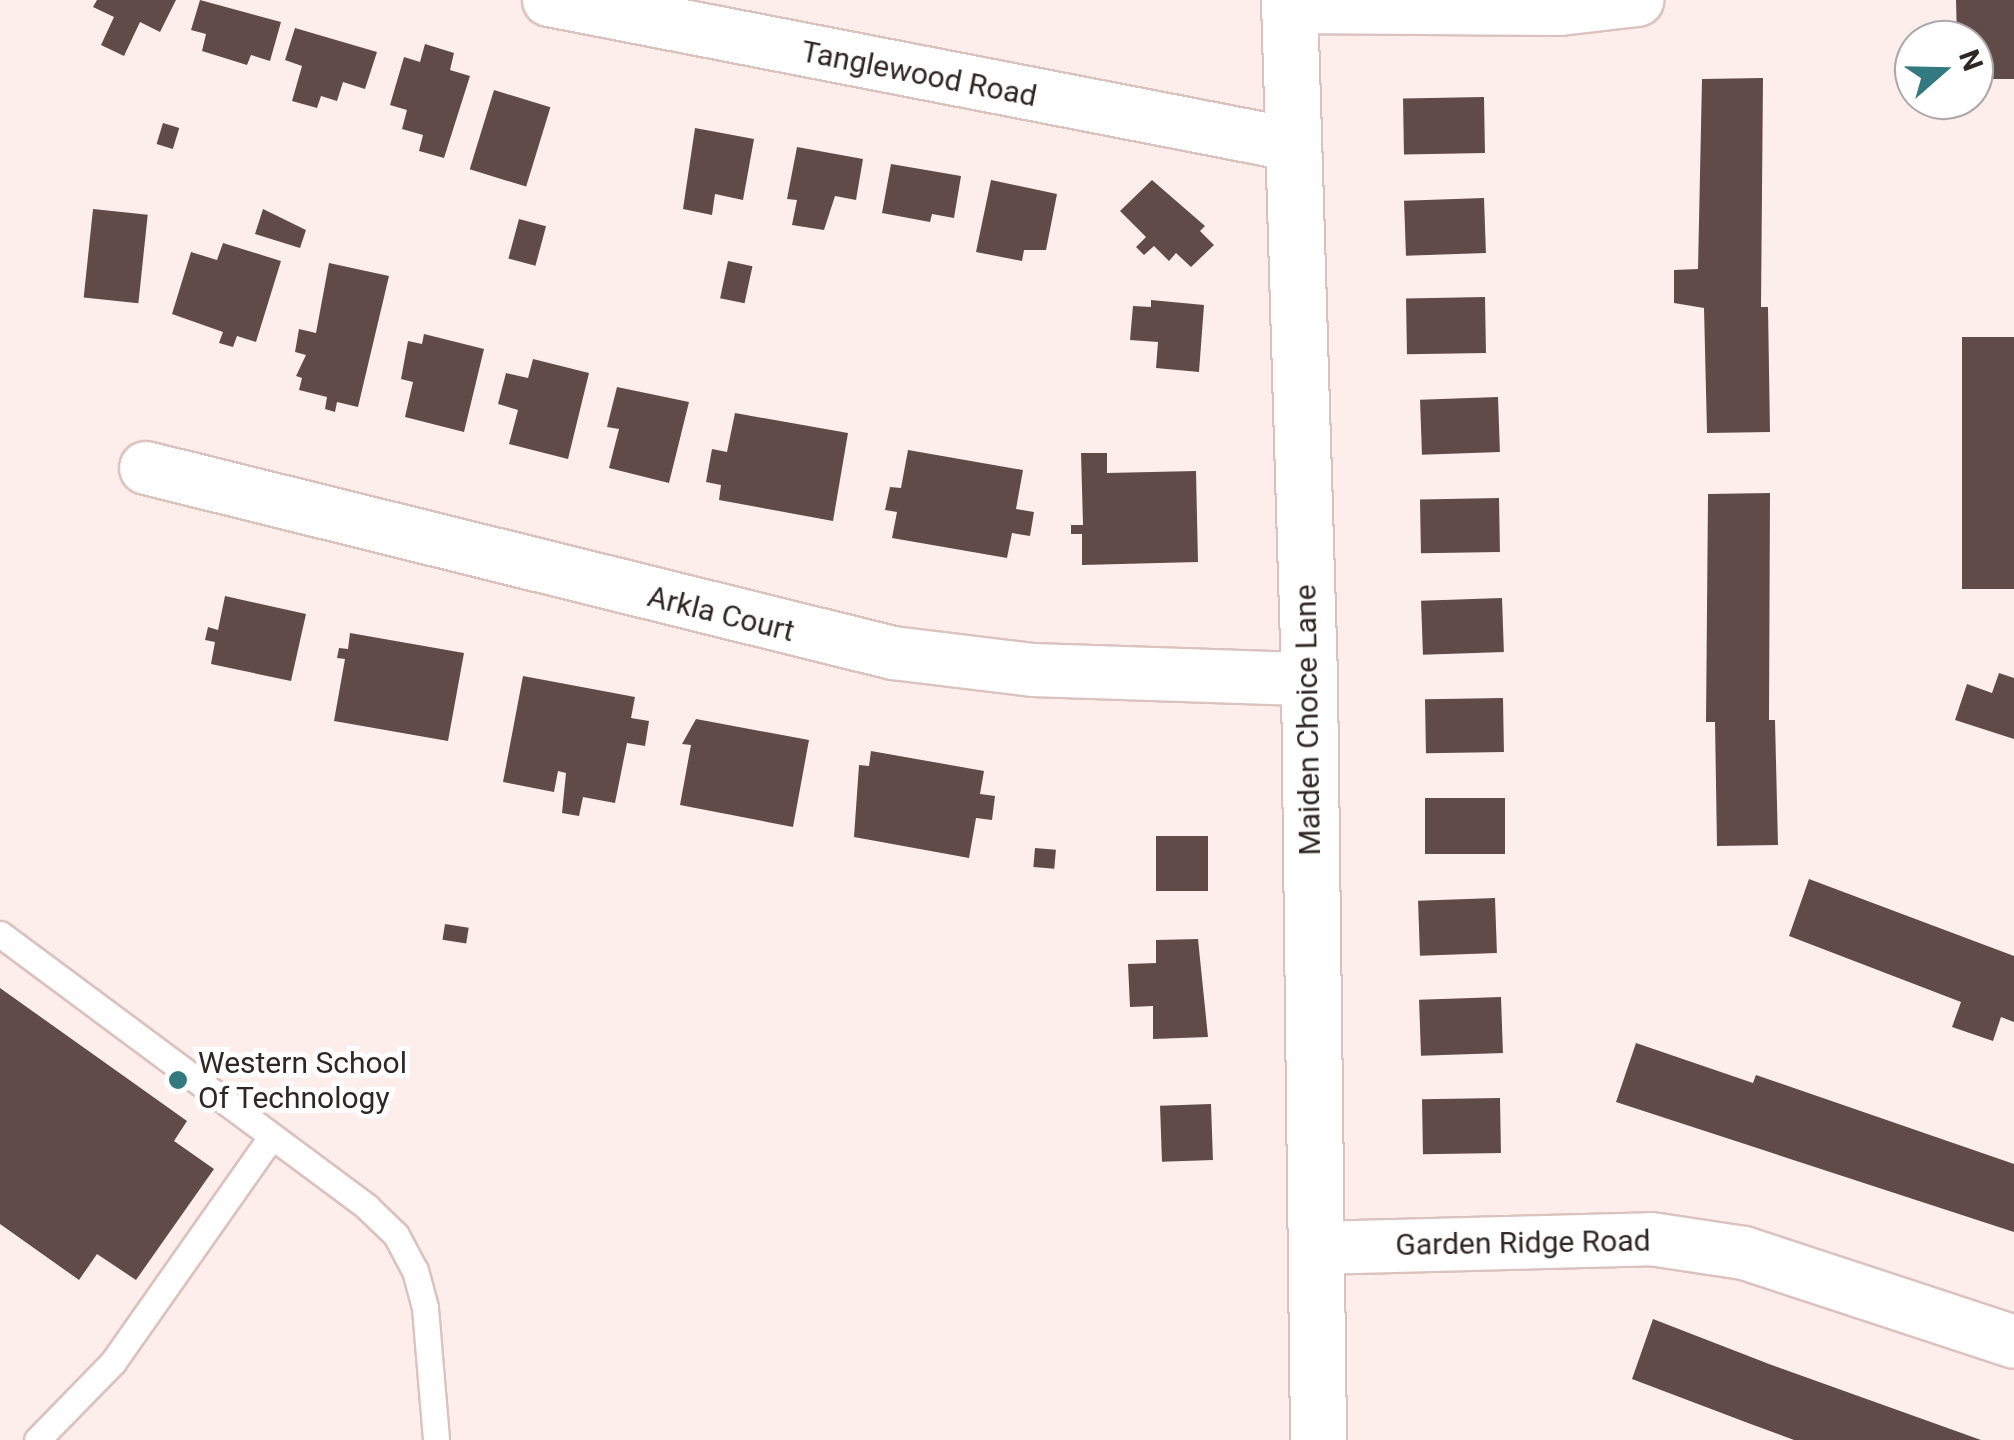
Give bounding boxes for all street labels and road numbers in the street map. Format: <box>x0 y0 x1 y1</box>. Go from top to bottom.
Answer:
street label: Tanglewood Road <box>798 34 1040 114</box>
street label: Arkla Court <box>644 578 798 650</box>
street label: Maiden Choice Lane <box>1288 584 1328 856</box>
street label: Garden Ridge Road <box>1395 1223 1651 1263</box>

